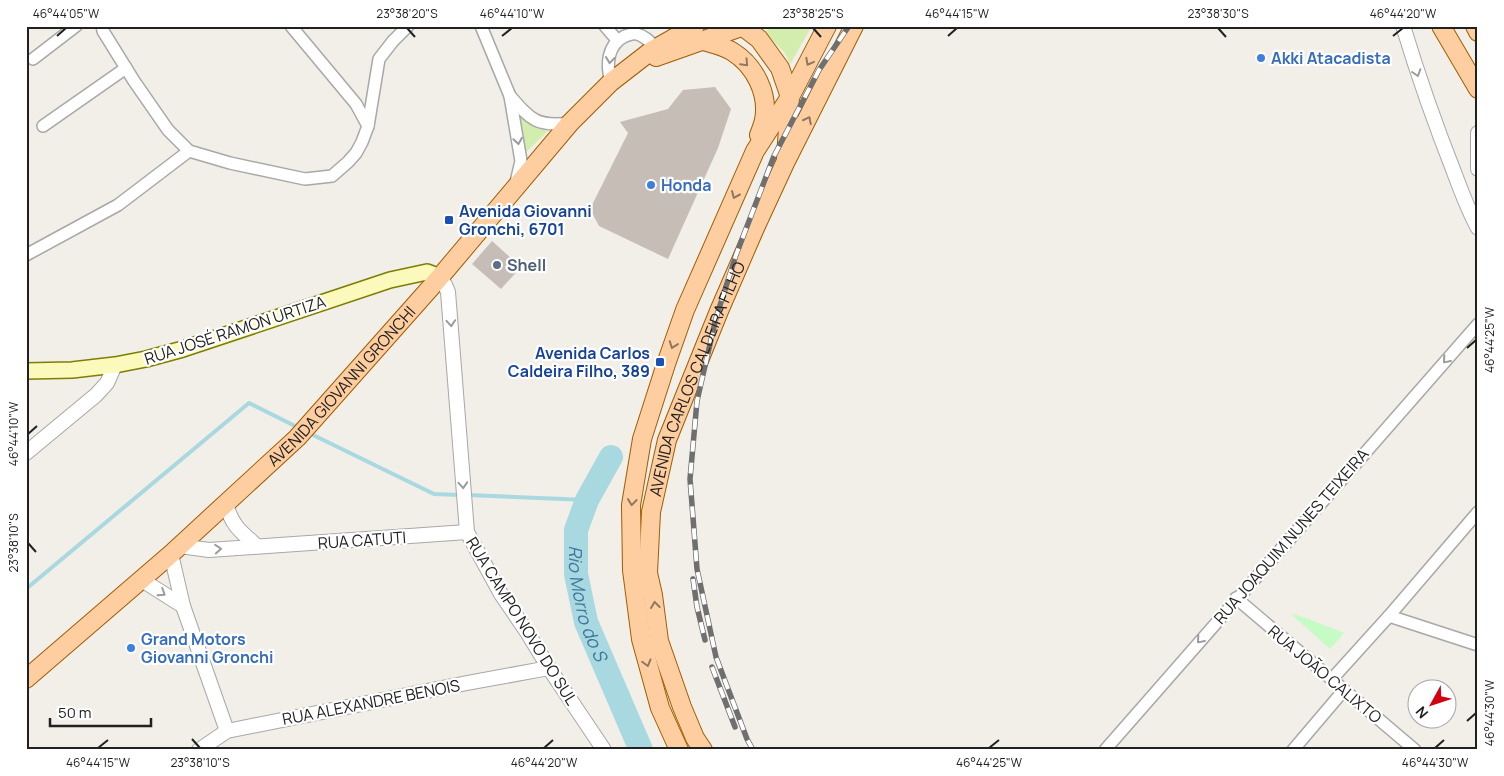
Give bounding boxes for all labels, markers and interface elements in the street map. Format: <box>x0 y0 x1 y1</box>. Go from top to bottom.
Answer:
text: 46°44'05"W <box>33 5 100 22</box>
text: 23°38'20"S <box>376 5 438 22</box>
text: 46°44'10"W <box>480 5 545 22</box>
text: 23°38'25"S <box>783 5 843 22</box>
text: 46°44'15"W <box>925 5 990 22</box>
text: 23°38'30"S <box>1187 5 1249 22</box>
text: 46°44'20"W <box>1370 5 1437 22</box>
place label: Akki Atacadista <box>1271 47 1391 69</box>
marker: Akki Atacadista <box>1255 52 1267 64</box>
one-way arrow <box>605 57 616 65</box>
one-way arrow <box>805 57 815 66</box>
one-way arrow <box>739 58 748 67</box>
one-way arrow <box>1412 68 1422 77</box>
one-way arrow <box>802 116 812 125</box>
one-way arrow <box>512 137 523 145</box>
place label: Honda <box>661 174 711 196</box>
marker: Honda <box>645 179 657 191</box>
one-way arrow <box>731 190 742 199</box>
place label: Avenida Giovanni Gronchi, 6701 <box>459 200 592 240</box>
marker: Avenida Giovanni Gronchi, 6701 <box>443 214 455 226</box>
place label: Shell <box>507 254 546 276</box>
street label: AVENIDA CARLOS CALDEIRA FILHO <box>644 258 750 498</box>
marker: Shell <box>491 259 503 271</box>
street label: RUA JOSÉ RAMON URTIZA <box>142 290 328 370</box>
street label: AVENIDA GIOVANNI GRONCHI <box>263 301 420 471</box>
text: 46°44'25"W <box>1481 306 1498 373</box>
one-way arrow <box>445 319 456 327</box>
one-way arrow <box>669 340 679 349</box>
place label: Avenida Carlos Caldeira Filho, 389 <box>508 342 650 382</box>
one-way arrow <box>1442 355 1451 364</box>
marker: Avenida Carlos Caldeira Filho, 389 <box>654 356 666 368</box>
text: 46°44'10"W <box>5 401 22 466</box>
street label: RUA JOAQUIM NUNES TEIXEIRA <box>1209 444 1373 628</box>
one-way arrow <box>457 481 468 489</box>
one-way arrow <box>627 498 638 506</box>
text: 23°38'10"S <box>5 513 22 573</box>
street label: RUA CATUTI <box>317 526 407 554</box>
street label: RUA CAMPO NOVO DO SUL <box>461 533 583 709</box>
one-way arrow <box>215 544 223 555</box>
water label: Rio Morro do S <box>564 545 614 666</box>
one-way arrow <box>157 587 166 596</box>
one-way arrow <box>650 601 660 609</box>
street label: RUA JOÃO CALIXTO <box>1264 620 1387 728</box>
place label: Grand Motors Giovanni Gronchi <box>141 628 273 668</box>
one-way arrow <box>1197 635 1206 644</box>
marker: Grand Motors Giovanni Gronchi <box>125 642 137 654</box>
one-way arrow <box>641 658 652 667</box>
street label: RUA ALEXANDRE BENOIS <box>280 674 462 730</box>
north arrow <box>1406 678 1456 728</box>
text: 46°44'30"W <box>1481 679 1498 746</box>
scale bar <box>50 696 151 728</box>
text: 50 m <box>58 702 92 723</box>
text: N <box>1411 703 1432 723</box>
text: 46°44'15"W <box>66 754 131 771</box>
text: 23°38'10"S <box>170 754 230 771</box>
text: 46°44'20"W <box>511 754 578 771</box>
text: 46°44'25"W <box>956 754 1023 771</box>
text: 46°44'30"W <box>1402 754 1469 771</box>

